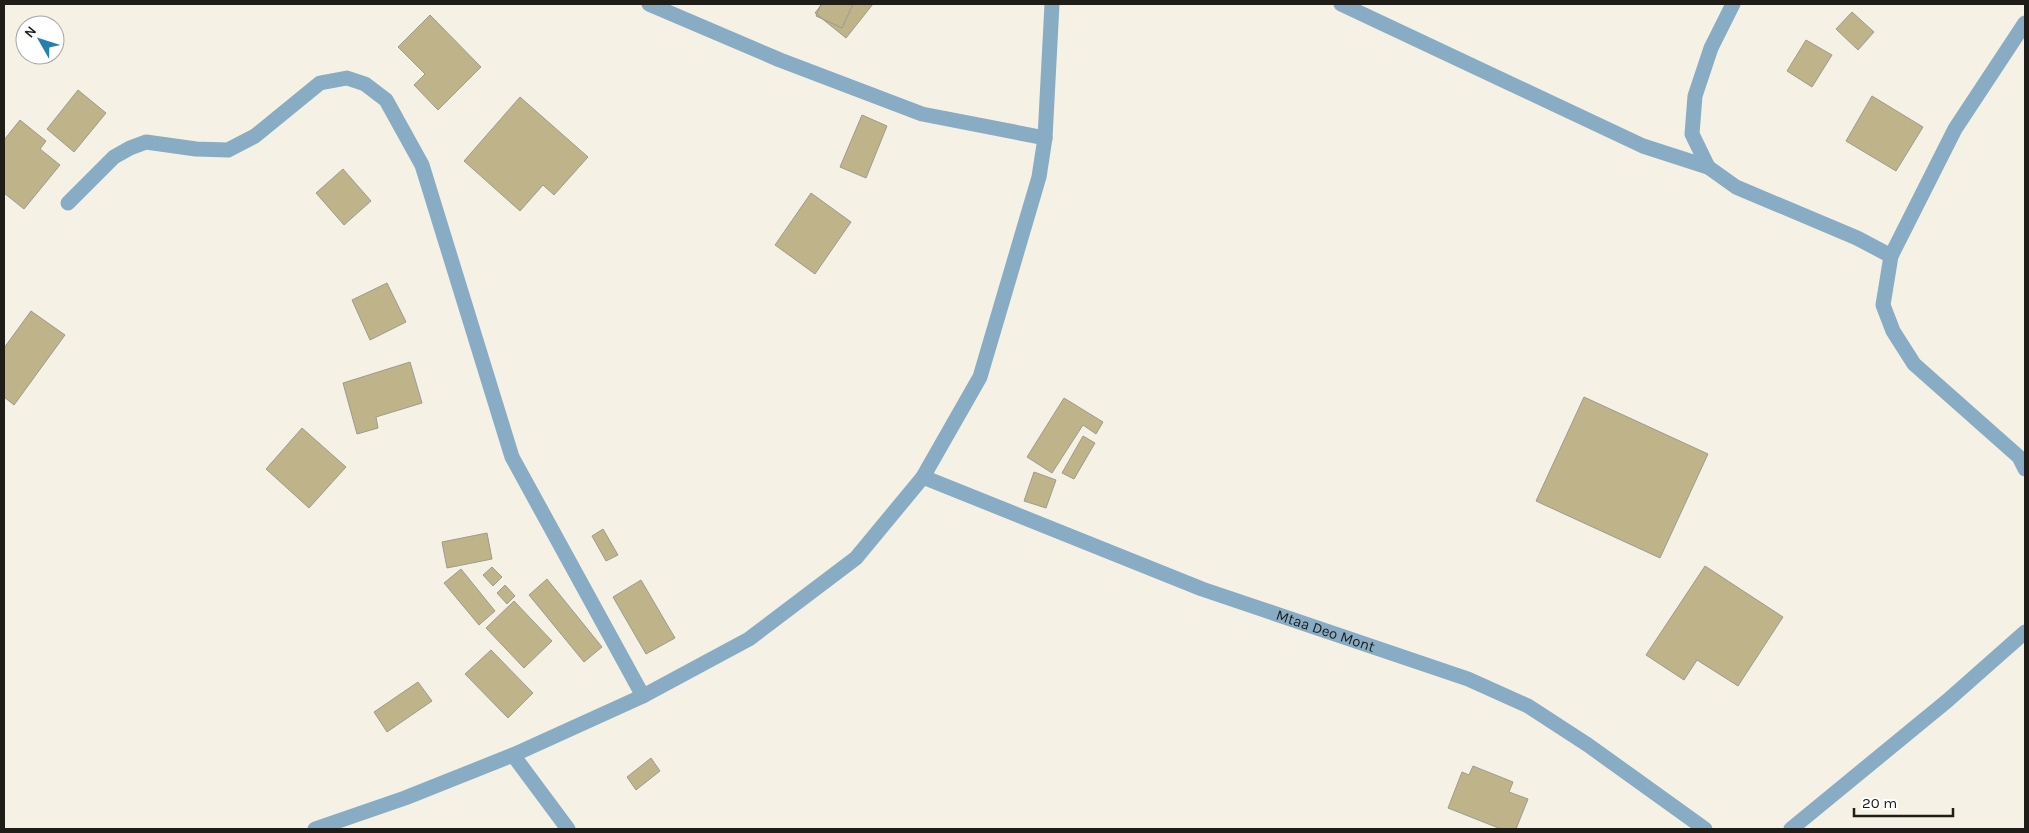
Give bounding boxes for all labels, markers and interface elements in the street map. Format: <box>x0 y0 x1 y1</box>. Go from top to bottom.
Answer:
north arrow <box>15 15 65 65</box>
text: N <box>21 23 40 41</box>
street label: Mtaa Deo Mont <box>1274 606 1378 656</box>
scale bar <box>1854 786 1953 818</box>
text: 20 m <box>1862 794 1897 812</box>

